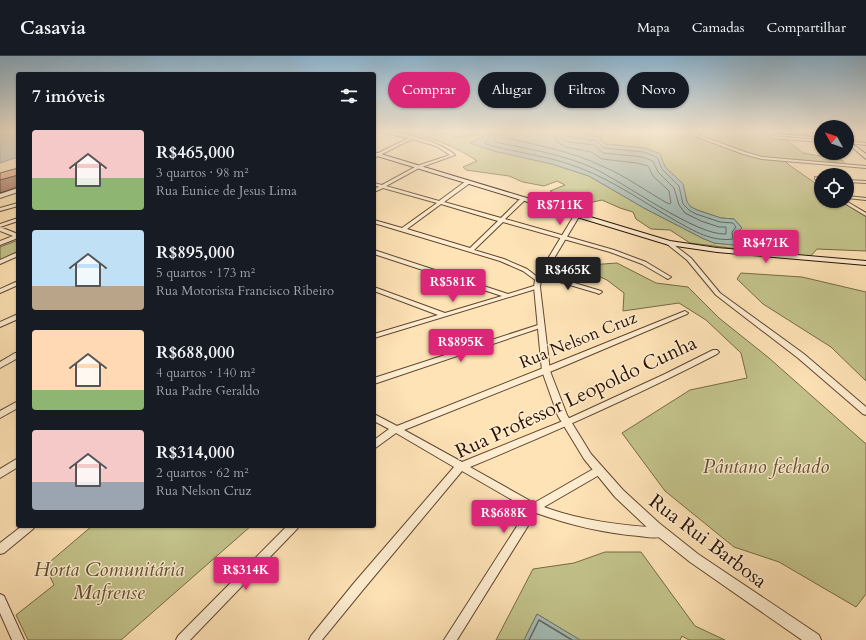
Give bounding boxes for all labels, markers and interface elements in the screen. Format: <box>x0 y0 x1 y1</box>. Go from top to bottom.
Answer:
text: Casavia <box>20 15 86 41</box>
text: Mapa <box>637 18 670 37</box>
text: Camadas <box>692 18 745 37</box>
text: Compartilhar <box>767 18 846 37</box>
chip: Comprar <box>388 72 470 108</box>
chip: Alugar <box>478 72 546 108</box>
chip: Filtros <box>554 72 619 108</box>
chip: Novo <box>627 72 689 108</box>
text: 7 imóveis <box>32 85 105 108</box>
icon: filters <box>338 85 360 107</box>
north arrow <box>814 120 854 160</box>
map controls <box>814 120 854 208</box>
text: R$465,000 <box>156 141 234 164</box>
icon: home <box>64 146 112 194</box>
text: 3 quartos · 98 m² <box>156 164 249 182</box>
button: locate <box>814 168 854 208</box>
text: Rua Eunice de Jesus Lima <box>156 182 297 200</box>
pin: R$711K <box>527 192 593 226</box>
text: R$711K <box>537 196 583 214</box>
pin: R$471K <box>733 230 799 264</box>
text: R$471K <box>743 234 789 252</box>
text: R$895,000 <box>156 241 234 264</box>
icon: home <box>64 246 112 294</box>
pin: R$465K <box>535 257 601 291</box>
text: R$465K <box>545 261 591 279</box>
text: 5 quartos · 173 m² <box>156 264 255 282</box>
pin: R$581K <box>420 269 486 303</box>
text: R$581K <box>430 273 476 291</box>
text: Rua Motorista Francisco Ribeiro <box>156 282 334 300</box>
street label: Rua Nelson Cruz <box>516 306 641 374</box>
pin: R$895K <box>428 329 494 363</box>
street label: Rua Professor Leopoldo Cunha <box>451 329 701 465</box>
text: R$895K <box>438 333 484 351</box>
text: R$688,000 <box>156 341 234 364</box>
icon: home <box>64 346 112 394</box>
text: 4 quartos · 140 m² <box>156 364 255 382</box>
text: Rua Padre Geraldo <box>156 382 259 400</box>
text: R$314,000 <box>156 441 234 464</box>
icon: home <box>64 446 112 494</box>
park label: Pântano fechado <box>703 453 829 480</box>
text: 2 quartos · 62 m² <box>156 464 249 482</box>
text: Rua Nelson Cruz <box>156 482 251 500</box>
street label: Rua Rui Barbosa <box>644 488 773 594</box>
pin: R$688K <box>471 500 537 534</box>
text: R$688K <box>481 504 527 522</box>
park label: Horta Comunitária Mafrense <box>34 556 184 606</box>
pin: R$314K <box>213 557 279 591</box>
text: R$314K <box>223 561 269 579</box>

